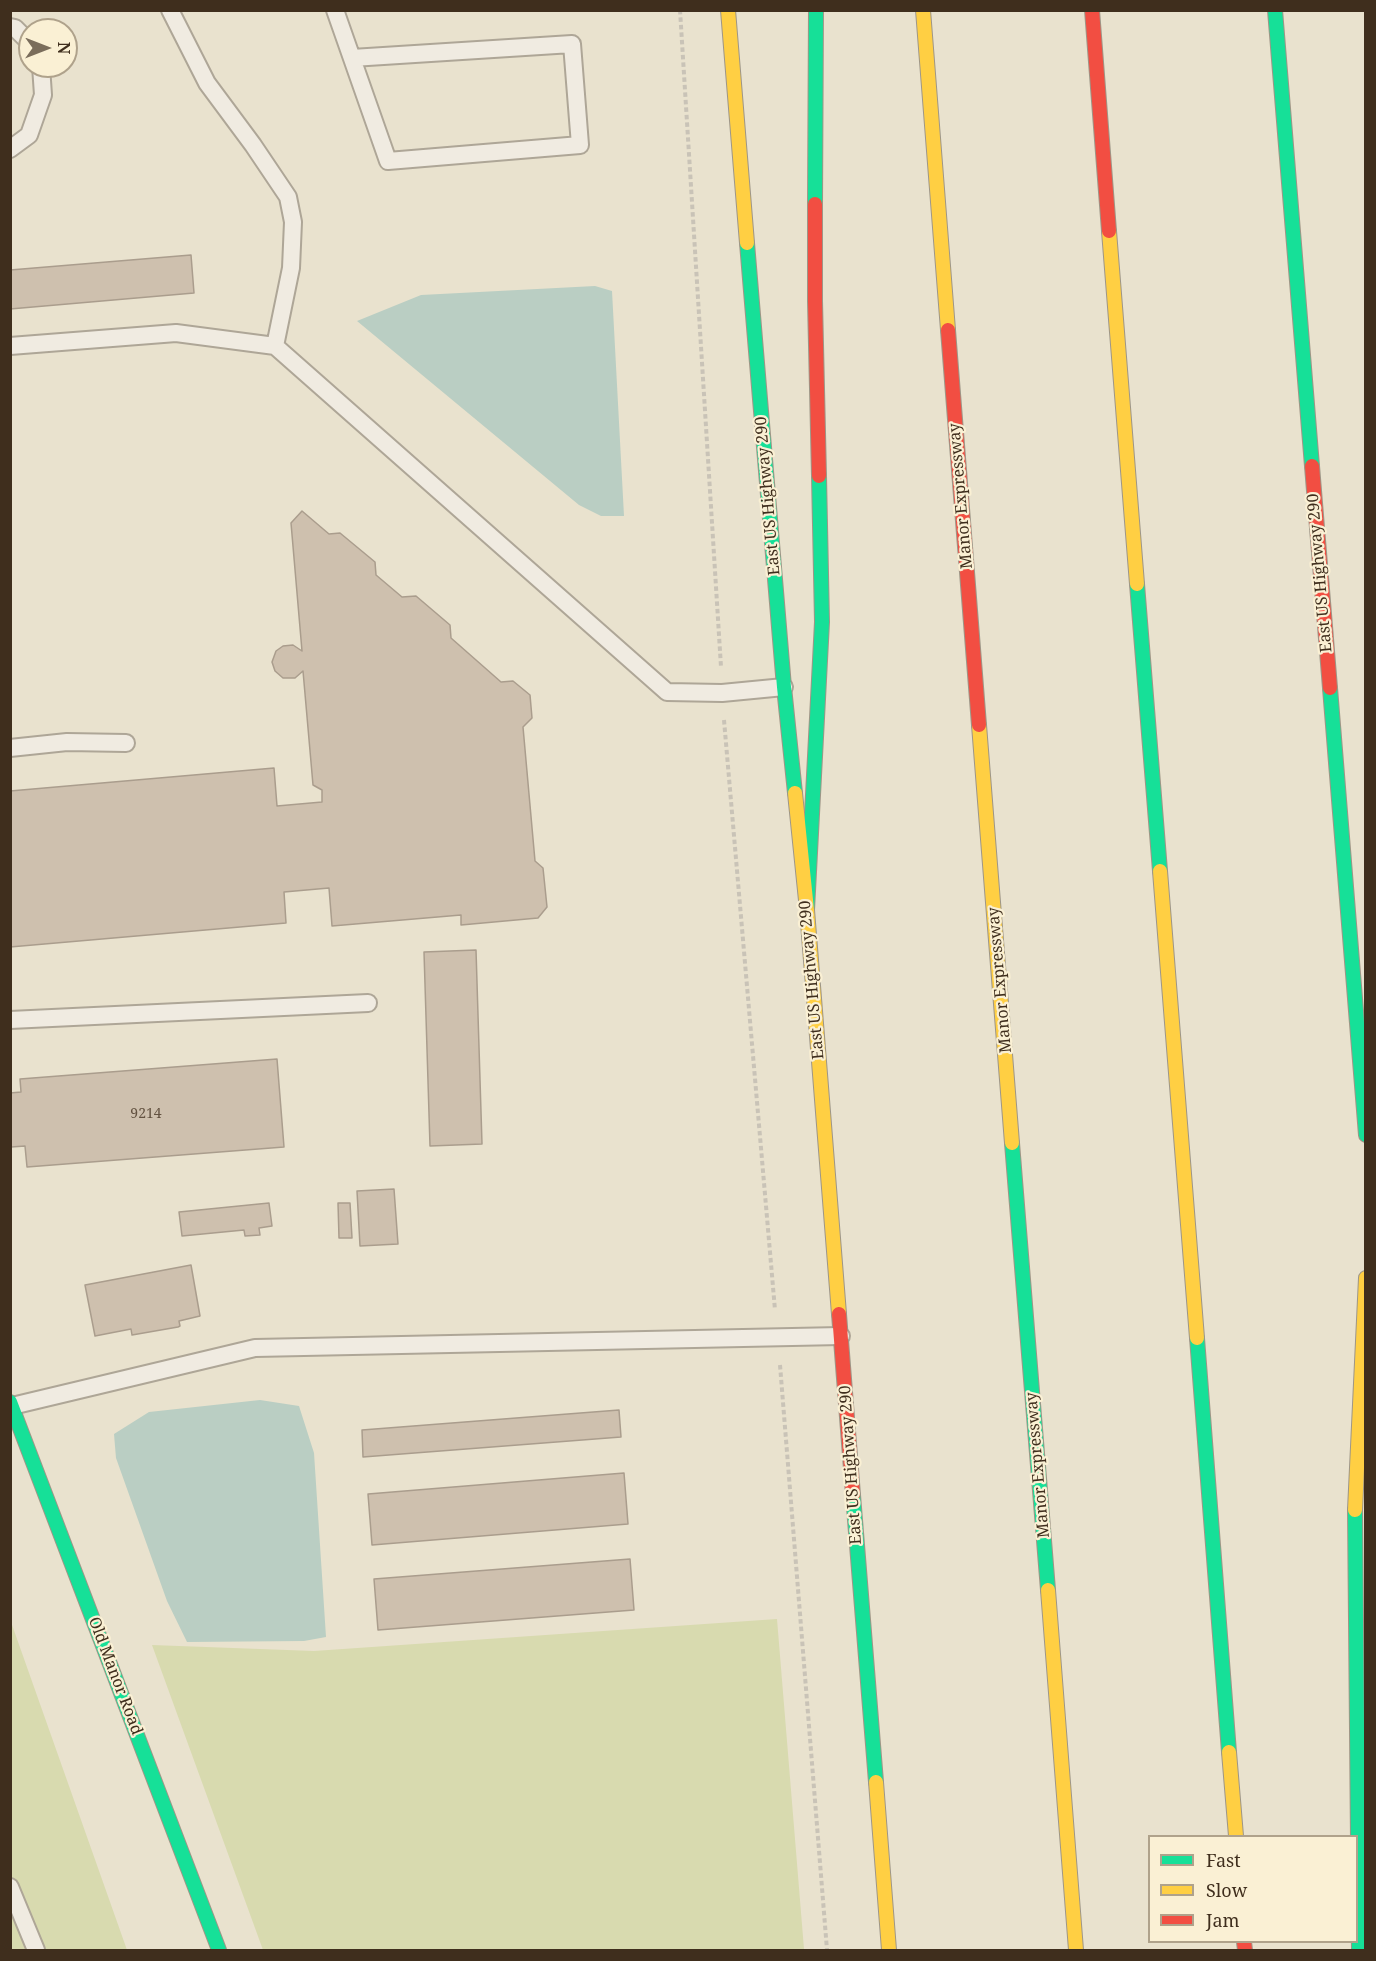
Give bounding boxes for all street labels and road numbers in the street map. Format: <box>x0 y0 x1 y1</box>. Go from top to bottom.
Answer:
street label: East US Highway 290 <box>751 416 785 576</box>
street label: Manor Expressway <box>945 422 977 570</box>
street label: East US Highway 290 <box>1303 493 1337 653</box>
street label: East US Highway 290 <box>795 900 829 1060</box>
street label: Manor Expressway <box>984 906 1016 1054</box>
street label: East US Highway 290 <box>836 1385 866 1545</box>
street label: Manor Expressway <box>1022 1391 1054 1539</box>
street label: Old Manor Road <box>84 1614 146 1738</box>

